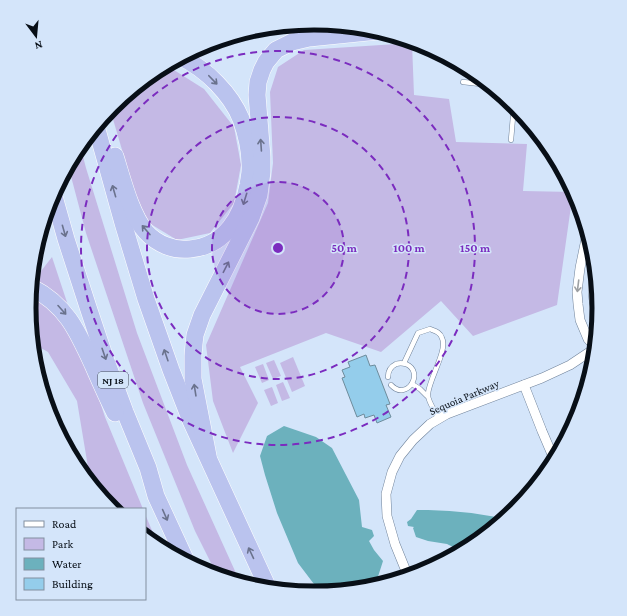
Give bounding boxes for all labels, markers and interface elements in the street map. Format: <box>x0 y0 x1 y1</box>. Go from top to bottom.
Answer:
north arrow <box>16 16 56 56</box>
text: N <box>33 39 44 53</box>
one-way arrow <box>208 75 217 85</box>
one-way arrow <box>258 139 265 152</box>
one-way arrow <box>110 185 117 198</box>
one-way arrow <box>241 192 248 205</box>
one-way arrow <box>61 224 68 237</box>
one-way arrow <box>141 225 150 236</box>
centre of rings <box>271 241 285 255</box>
text: 50 m <box>331 241 358 255</box>
text: 100 m <box>393 241 426 255</box>
text: 150 m <box>460 241 491 255</box>
one-way arrow <box>223 261 230 273</box>
one-way arrow <box>574 279 582 292</box>
one-way arrow <box>57 305 66 315</box>
one-way arrow <box>101 348 108 361</box>
one-way arrow <box>162 349 170 361</box>
road number: NJ 18 <box>98 372 128 388</box>
street label: Sequoia Parkway <box>427 377 502 418</box>
one-way arrow <box>191 384 199 397</box>
legend <box>16 508 146 600</box>
one-way arrow <box>162 509 169 521</box>
text: Road <box>52 517 77 531</box>
text: Park <box>52 537 74 551</box>
one-way arrow <box>247 547 254 559</box>
text: Water <box>52 557 82 571</box>
text: Building <box>52 577 93 591</box>

